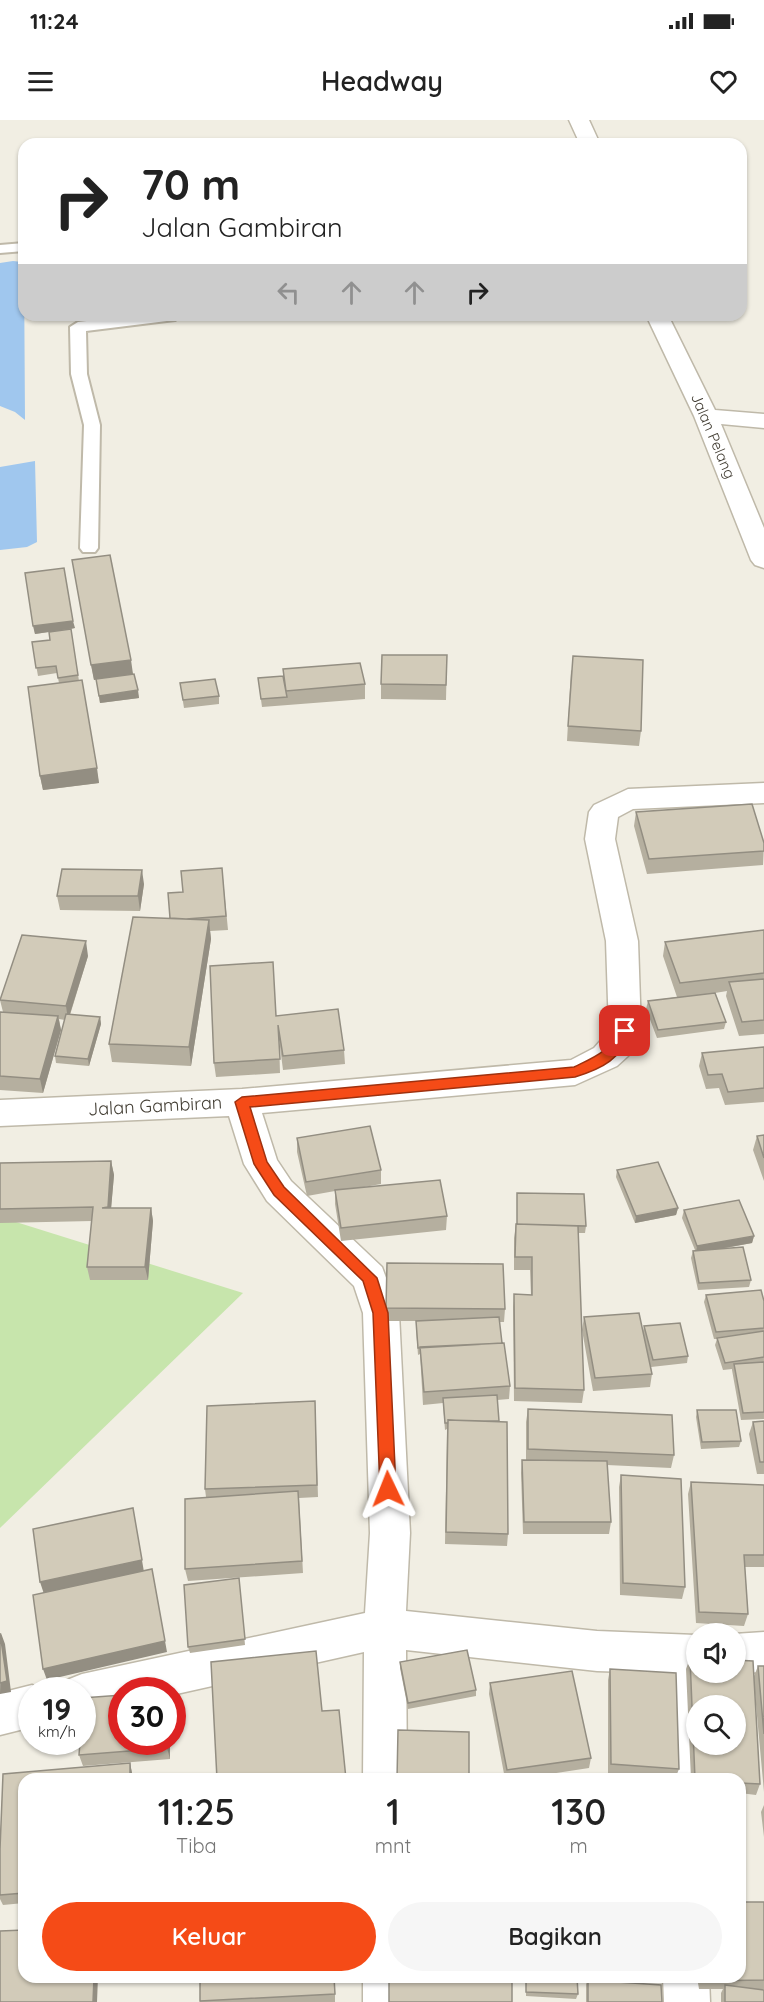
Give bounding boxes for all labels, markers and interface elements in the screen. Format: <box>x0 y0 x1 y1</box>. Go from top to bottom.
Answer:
text: 11:24 <box>30 7 79 35</box>
text: Headway <box>321 64 443 98</box>
icon: menu <box>24 65 57 98</box>
icon: heart <box>707 65 740 98</box>
text: 70 m <box>141 158 240 211</box>
icon: right <box>42 162 120 240</box>
text: Jalan Gambiran <box>141 210 343 244</box>
icon: left <box>272 276 305 309</box>
icon: ahead <box>335 276 368 309</box>
icon: ahead <box>398 276 431 309</box>
icon: right <box>461 276 494 309</box>
street label: Jalan Pelang <box>687 390 740 481</box>
pin <box>599 1005 650 1056</box>
icon: arrive <box>608 1014 641 1047</box>
street label: Jalan Gambiran <box>87 1090 223 1121</box>
position arrow <box>356 1457 420 1521</box>
map controls <box>686 1623 746 1755</box>
button: sound <box>686 1623 746 1683</box>
speed limit sign: 30 <box>108 1677 186 1755</box>
text: 19 <box>43 1690 71 1728</box>
button: search <box>686 1695 746 1755</box>
text: km/h <box>38 1722 76 1741</box>
text: 11:25 <box>158 1789 235 1834</box>
text: 1 <box>386 1789 400 1834</box>
text: 130 <box>551 1789 606 1834</box>
text: Tiba <box>176 1833 217 1858</box>
text: mnt <box>375 1833 411 1858</box>
text: m <box>570 1833 588 1858</box>
button: Keluar <box>42 1902 376 1971</box>
button: Bagikan <box>388 1902 722 1971</box>

